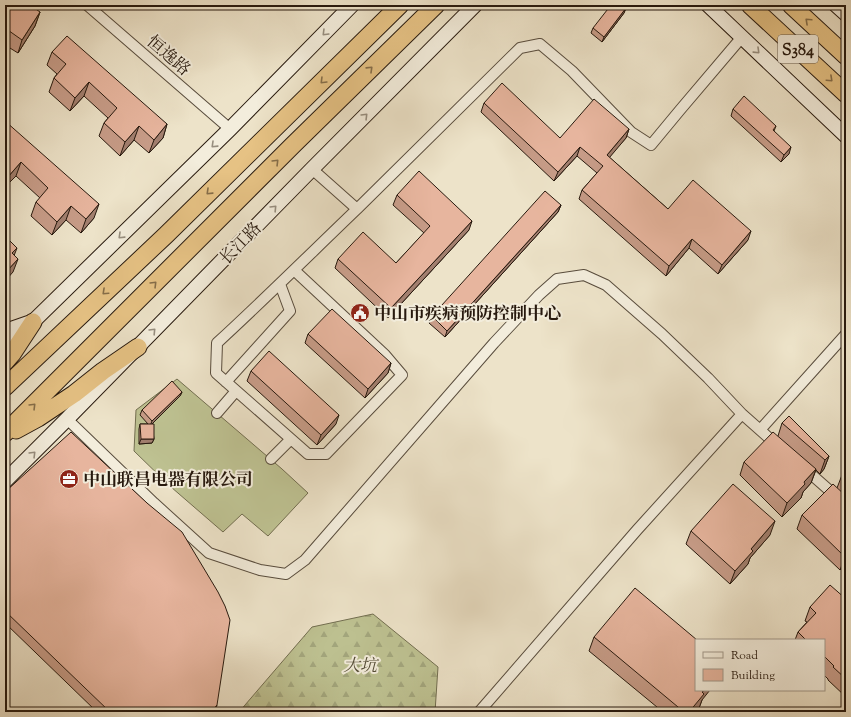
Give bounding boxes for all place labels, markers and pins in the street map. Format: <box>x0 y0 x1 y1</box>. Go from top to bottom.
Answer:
public building icon: 中山市疾病预防控制中心 <box>349 302 371 324</box>
place label: 中山市疾病预防控制中心 <box>374 303 561 327</box>
office icon: 中山联昌电器有限公司 <box>58 468 80 490</box>
place label: 中山联昌电器有限公司 <box>83 469 253 493</box>

